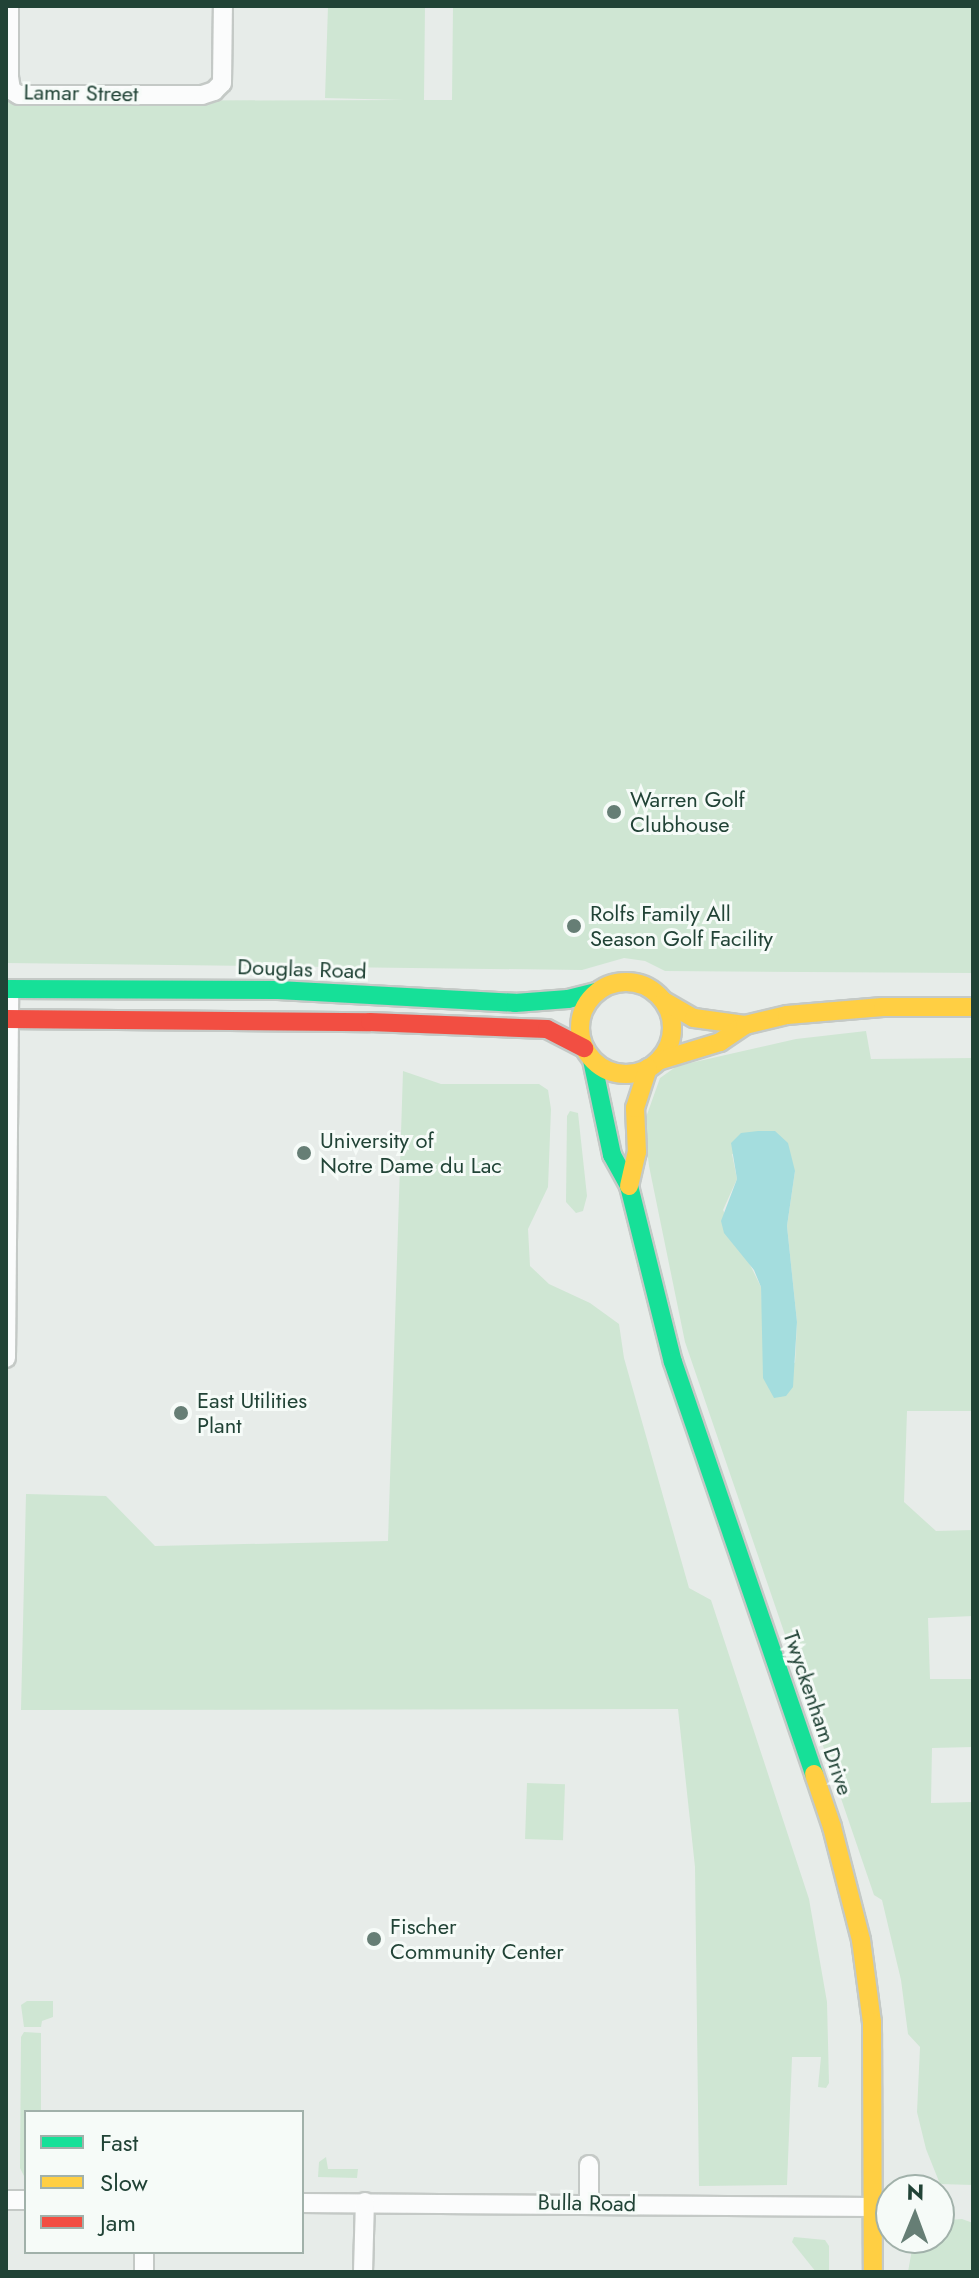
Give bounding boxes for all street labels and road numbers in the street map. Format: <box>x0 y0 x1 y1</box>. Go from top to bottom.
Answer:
street label: Lamar Street <box>23 79 139 107</box>
street label: Douglas Road <box>237 954 367 984</box>
street label: Twyckenham Drive <box>778 1627 858 1799</box>
street label: Bulla Road <box>537 2189 637 2217</box>

